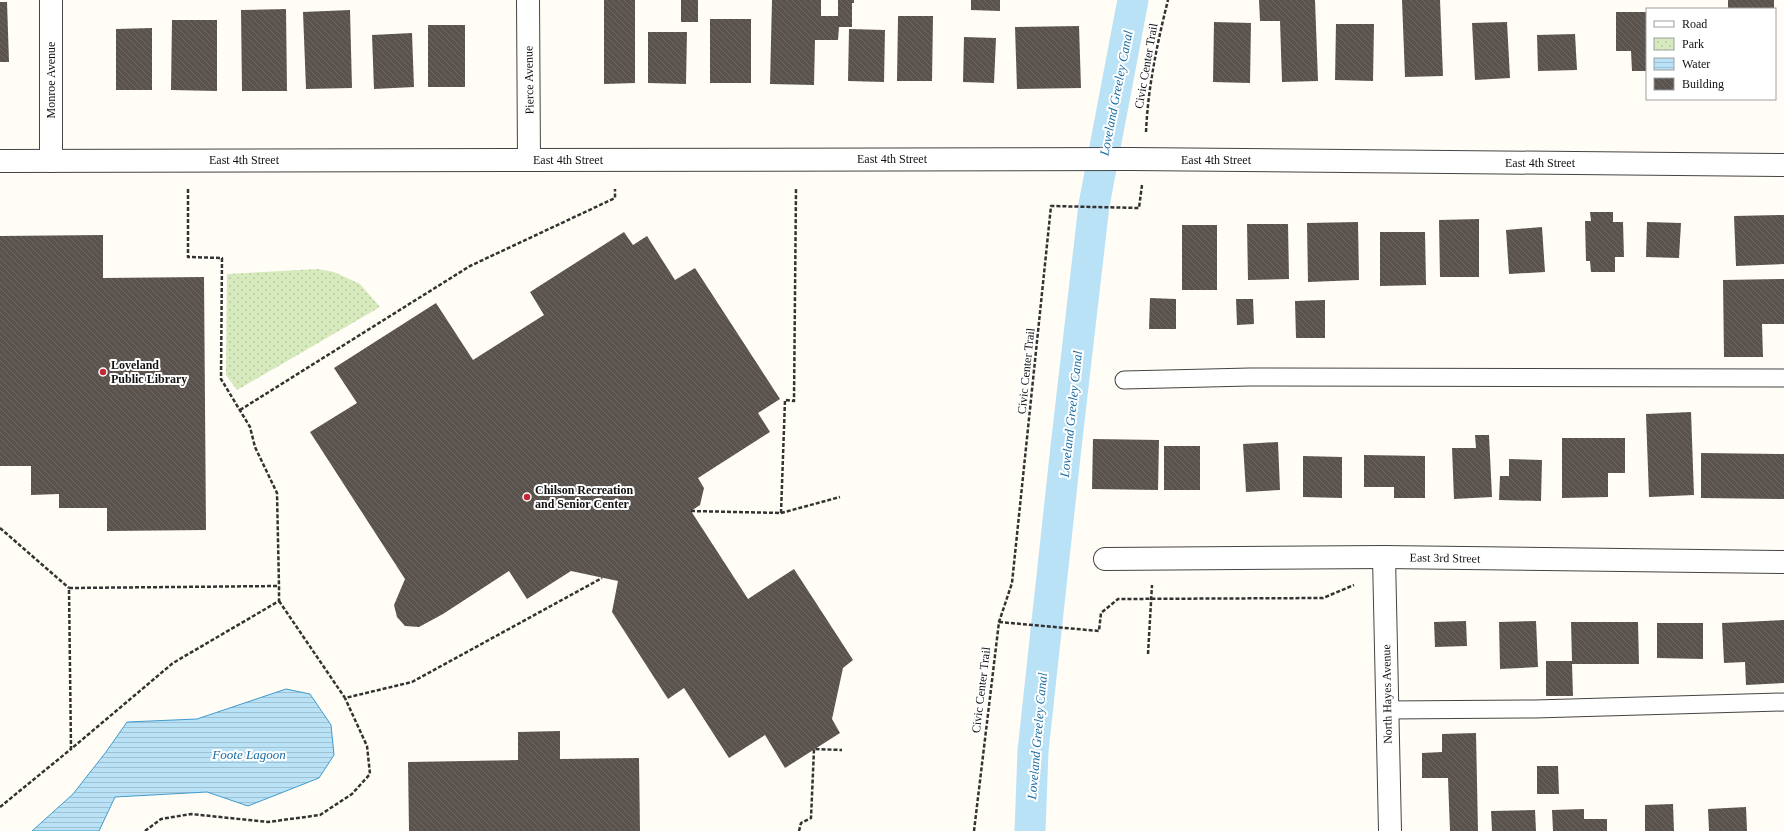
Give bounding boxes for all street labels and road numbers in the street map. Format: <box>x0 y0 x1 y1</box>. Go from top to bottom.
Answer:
street label: Civic Center Trail <box>1132 21 1161 110</box>
street label: Monroe Avenue <box>44 42 58 118</box>
street label: Pierce Avenue <box>521 46 537 114</box>
street label: East 4th Street <box>857 152 928 166</box>
street label: East 4th Street <box>209 153 280 167</box>
street label: East 4th Street <box>533 153 604 167</box>
street label: East 4th Street <box>1181 153 1252 167</box>
street label: East 4th Street <box>1505 156 1576 170</box>
street label: Civic Center Trail <box>1015 327 1038 415</box>
street label: East 3rd Street <box>1410 550 1481 566</box>
street label: North Hayes Avenue <box>1379 644 1395 744</box>
street label: Civic Center Trail <box>969 645 993 734</box>

